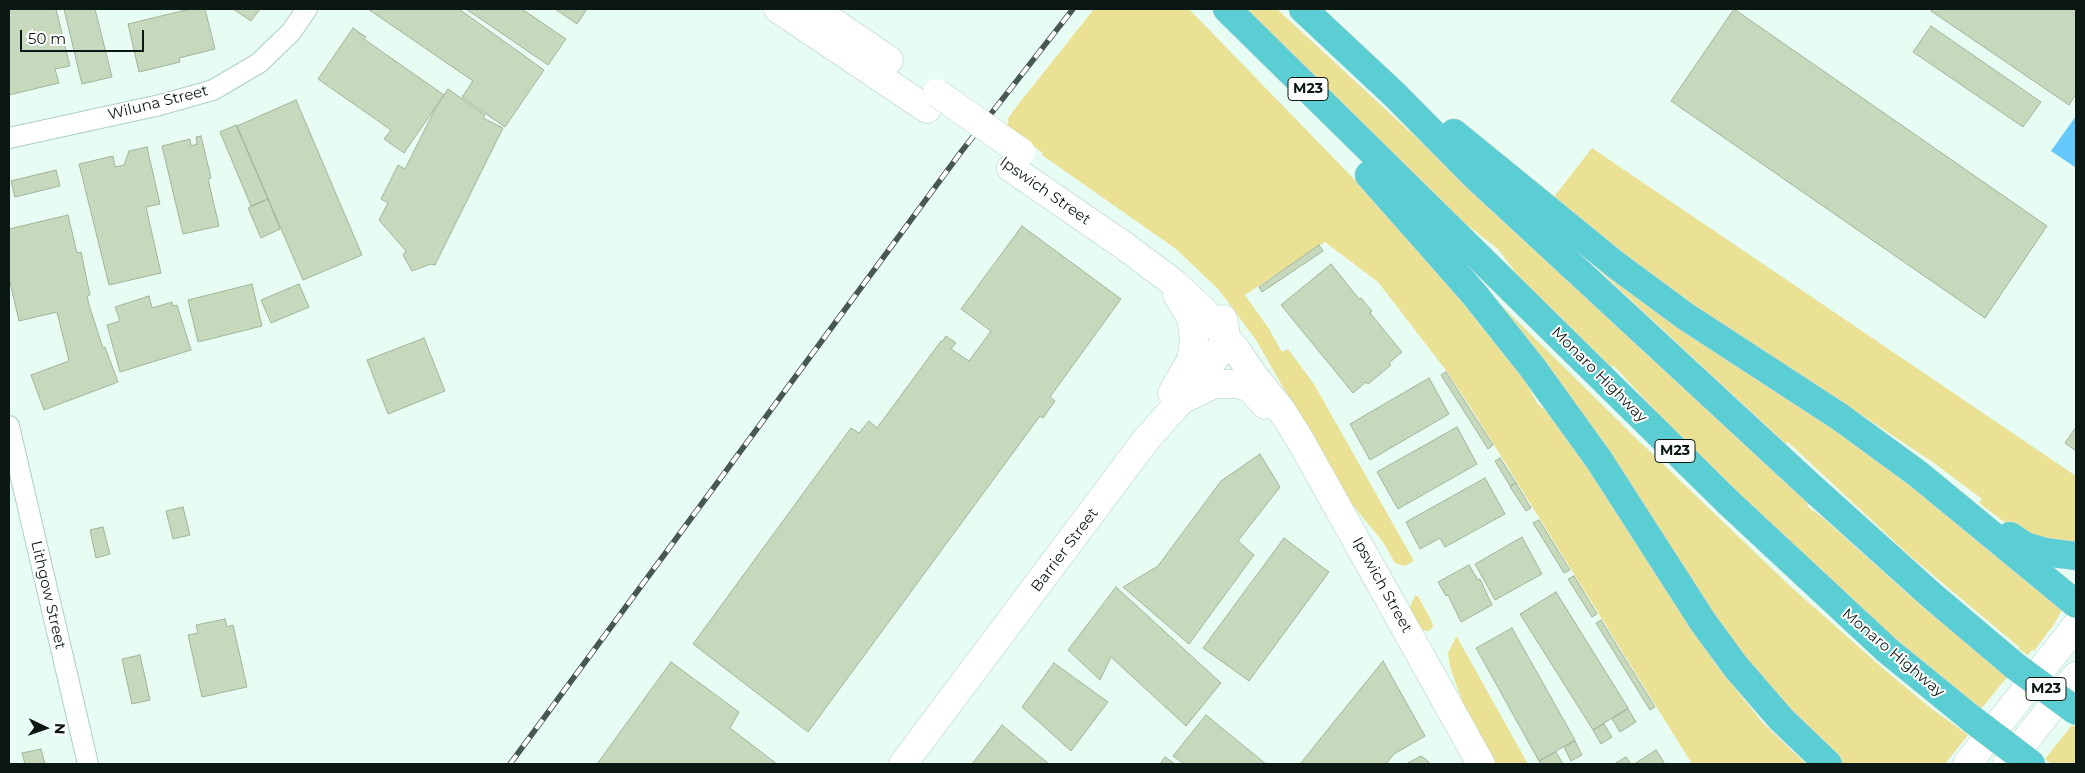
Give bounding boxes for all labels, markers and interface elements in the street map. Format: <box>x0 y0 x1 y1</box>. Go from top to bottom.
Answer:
scale bar <box>22 20 146 52</box>
text: 50 m <box>28 29 66 48</box>
road number: M23 <box>1288 78 1328 100</box>
street label: Wiluna Street <box>106 82 210 124</box>
street label: Ipswich Street <box>996 153 1094 229</box>
street label: Monaro Highway <box>1547 323 1651 427</box>
road number: M23 <box>1655 440 1695 462</box>
street label: Barrier Street <box>1028 505 1102 595</box>
street label: Ipswich Street <box>1348 534 1416 636</box>
street label: Lithgow Street <box>27 539 69 651</box>
street label: Monaro Highway <box>1838 605 1948 701</box>
road number: M23 <box>2026 678 2066 701</box>
north arrow <box>20 703 70 753</box>
text: N <box>51 723 69 735</box>

